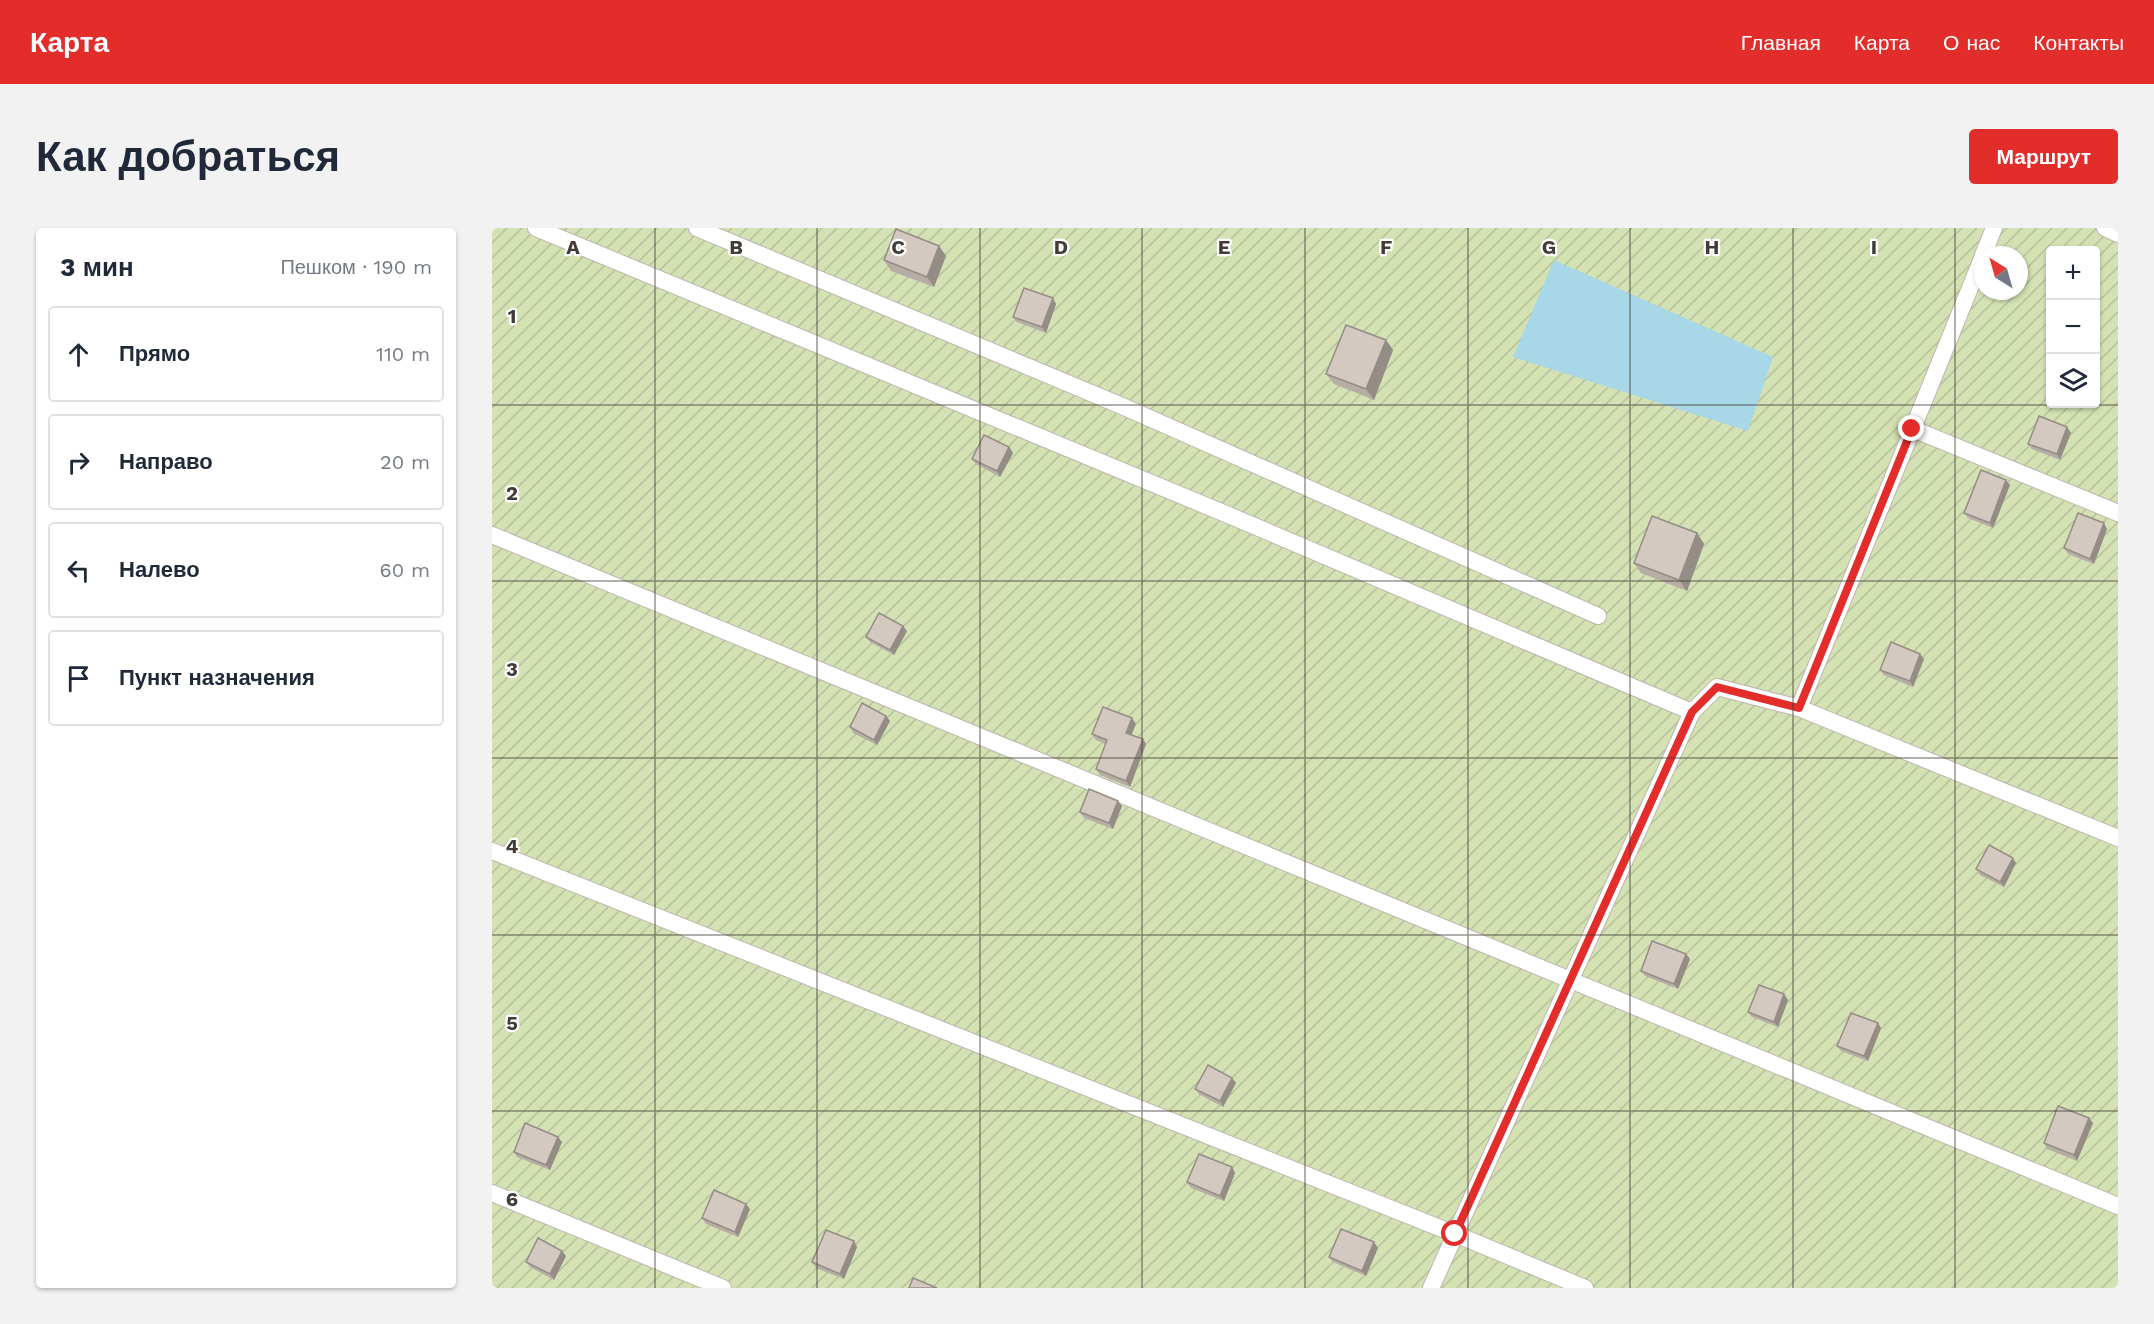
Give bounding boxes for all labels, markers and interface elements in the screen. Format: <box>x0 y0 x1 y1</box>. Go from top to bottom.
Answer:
text: Карта <box>30 26 109 59</box>
text: Главная <box>1741 30 1821 55</box>
text: Карта <box>1854 30 1910 55</box>
text: О нас <box>1943 30 2000 55</box>
text: Контакты <box>2033 30 2124 55</box>
button: Маршрут <box>1969 129 2118 184</box>
text: Как добраться <box>36 132 340 181</box>
text: A <box>566 235 580 259</box>
text: B <box>729 235 743 259</box>
text: C <box>891 235 905 259</box>
text: D <box>1054 235 1068 259</box>
text: E <box>1218 235 1230 259</box>
text: F <box>1380 235 1392 259</box>
text: G <box>1542 235 1556 259</box>
text: H <box>1705 235 1719 259</box>
text: I <box>1871 235 1877 259</box>
north arrow <box>1974 246 2028 300</box>
map controls <box>2046 246 2100 408</box>
button: + <box>2046 246 2100 300</box>
text: 3 мин <box>60 252 134 282</box>
text: Пешком · 190 m <box>280 255 432 279</box>
button: − <box>2046 300 2100 354</box>
text: 1 <box>508 304 516 328</box>
icon: ahead <box>62 338 95 371</box>
text: Прямо <box>119 341 190 366</box>
text: 110 m <box>376 342 430 366</box>
button: layers <box>2046 354 2100 408</box>
route end <box>1898 415 1924 441</box>
icon: right <box>62 446 95 479</box>
text: Направо <box>119 449 213 474</box>
text: 20 m <box>380 450 430 474</box>
text: 2 <box>506 481 518 505</box>
icon: left <box>62 554 95 587</box>
text: Налево <box>119 557 200 582</box>
text: 60 m <box>380 558 430 582</box>
text: 3 <box>506 657 518 681</box>
icon: arrive <box>62 662 95 695</box>
text: Пункт назначения <box>119 665 315 690</box>
text: 4 <box>506 834 519 858</box>
text: 5 <box>506 1011 518 1035</box>
text: 6 <box>506 1187 518 1211</box>
route start <box>1441 1220 1467 1246</box>

